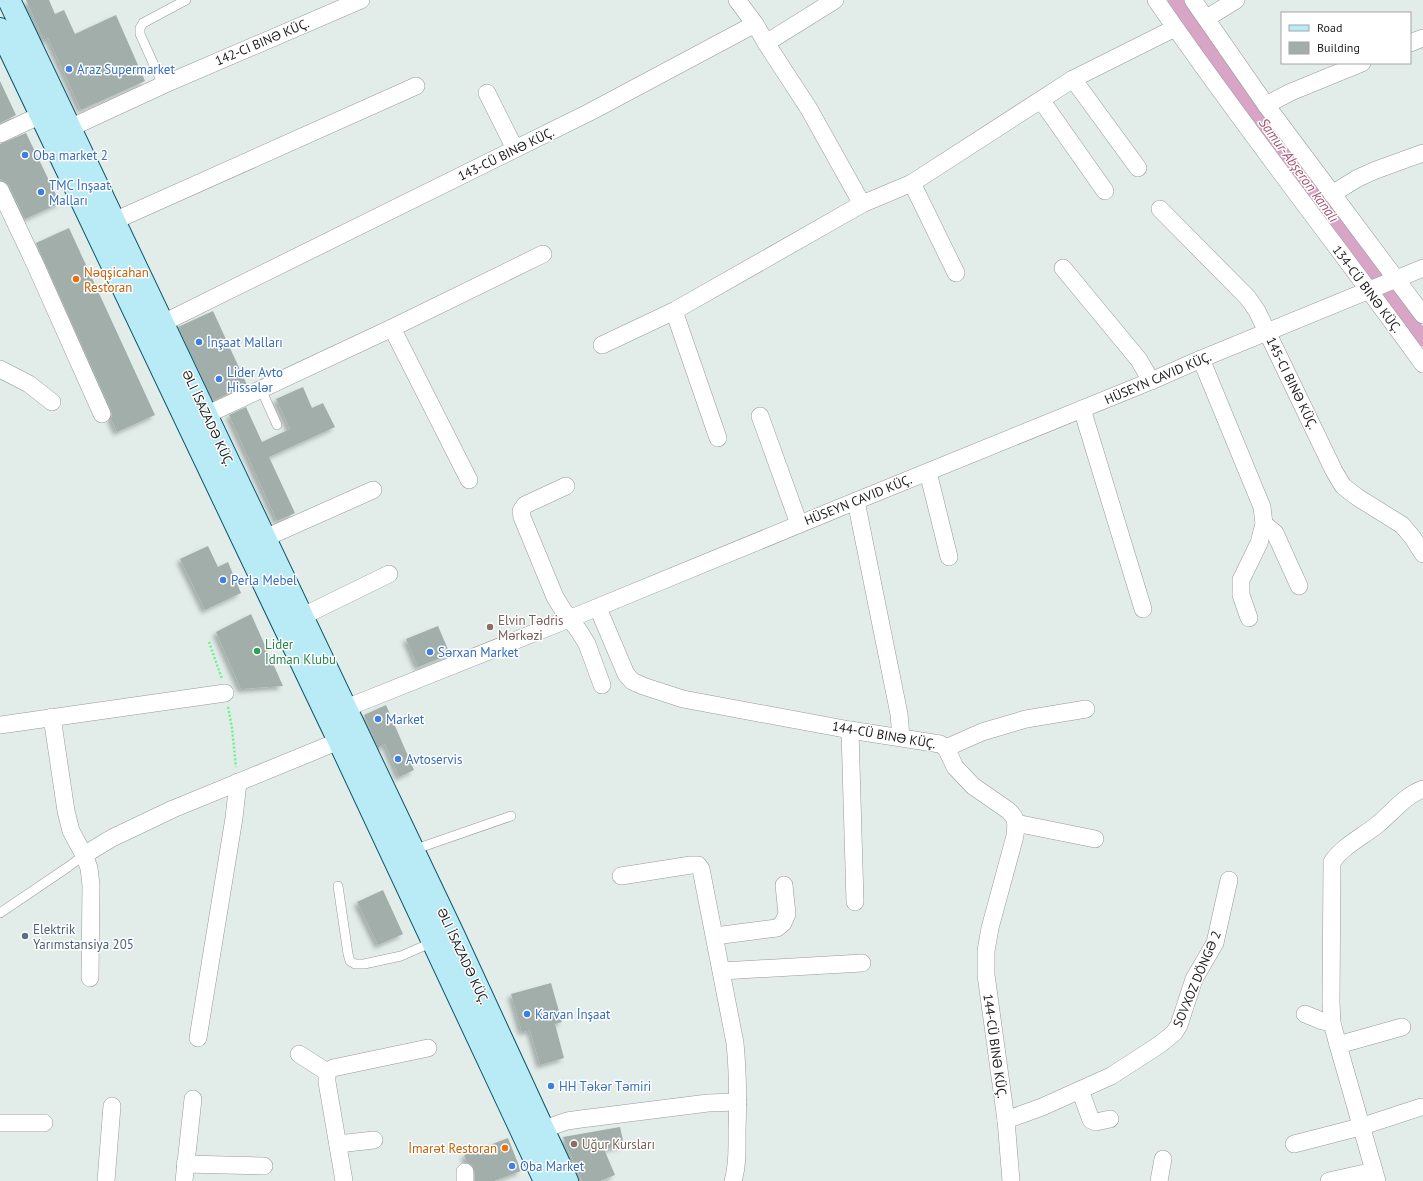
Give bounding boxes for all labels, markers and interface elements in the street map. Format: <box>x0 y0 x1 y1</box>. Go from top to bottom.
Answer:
legend <box>1281 12 1411 64</box>
street label: 142-CI BINƏ KÜÇ. <box>212 14 312 69</box>
text: Road <box>1317 20 1342 35</box>
text: Building <box>1317 40 1360 55</box>
place label: Araz Supermarket <box>77 61 175 78</box>
marker: Araz Supermarket <box>64 64 74 74</box>
water label: Samur-Abşeron kanalı <box>1255 114 1343 226</box>
street label: 143-CÜ BINƏ KÜÇ. <box>455 123 557 185</box>
place label: Oba market 2 <box>33 147 108 164</box>
marker: Oba market 2 <box>20 150 30 160</box>
place label: TMC İnşaat Malları <box>49 177 111 209</box>
marker: TMC İnşaat Malları <box>36 187 46 197</box>
street label: 134-CÜ BINƏ KÜÇ. <box>1329 242 1406 336</box>
place label: Nəqşicahan Restoran <box>84 264 149 296</box>
marker: Nəqşicahan Restoran <box>71 274 81 284</box>
place label: İnşaat Malları <box>207 334 283 351</box>
street label: 145-CI BINƏ KÜÇ. <box>1262 334 1322 432</box>
marker: İnşaat Malları <box>194 337 204 347</box>
street label: HÜSEYN CAVID KÜÇ. <box>1102 348 1214 408</box>
place label: Lider Avto Hissələr <box>227 364 283 396</box>
street label: ƏLI İSAZADƏ KÜÇ. <box>178 367 238 469</box>
marker: Lider Avto Hissələr <box>214 374 224 384</box>
street label: HÜSEYN CAVID KÜÇ. <box>802 471 914 529</box>
place label: Perla Mebel <box>231 572 297 589</box>
marker: Perla Mebel <box>218 575 228 585</box>
place label: Elvin Tədris Mərkəzi <box>498 612 564 644</box>
marker: Elvin Tədris Mərkəzi <box>485 622 495 632</box>
place label: Lider İdman Klubu <box>265 636 336 668</box>
place label: Sərxan Market <box>438 644 519 661</box>
marker: Lider İdman Klubu <box>252 646 262 656</box>
marker: Sərxan Market <box>425 647 435 657</box>
place label: Market <box>386 711 425 728</box>
marker: Market <box>373 714 383 724</box>
street label: 144-CÜ BINƏ KÜÇ. <box>831 717 938 753</box>
place label: Avtoservis <box>406 751 462 768</box>
marker: Avtoservis <box>393 754 403 764</box>
street label: ƏLI İSAZADƏ KÜÇ. <box>433 905 493 1007</box>
place label: Elektrik Yarımstansiya 205 <box>33 921 134 953</box>
street label: SOVXOZ DÖNGƏ 2 <box>1169 928 1225 1030</box>
marker: Elektrik Yarımstansiya 205 <box>20 931 30 941</box>
street label: 144-CÜ BINƏ KÜÇ. <box>979 993 1011 1100</box>
place label: Karvan İnşaat <box>535 1006 611 1023</box>
marker: Karvan İnşaat <box>522 1009 532 1019</box>
place label: HH Təkər Təmiri <box>559 1078 651 1095</box>
marker: HH Təkər Təmiri <box>546 1081 556 1091</box>
place label: Uğur Kursları <box>582 1136 655 1153</box>
marker: Uğur Kursları <box>569 1139 579 1149</box>
place label: İmarət Restoran <box>408 1140 497 1157</box>
marker: İmarət Restoran <box>500 1143 510 1153</box>
place label: Oba Market <box>520 1158 585 1175</box>
marker: Oba Market <box>507 1161 517 1171</box>

